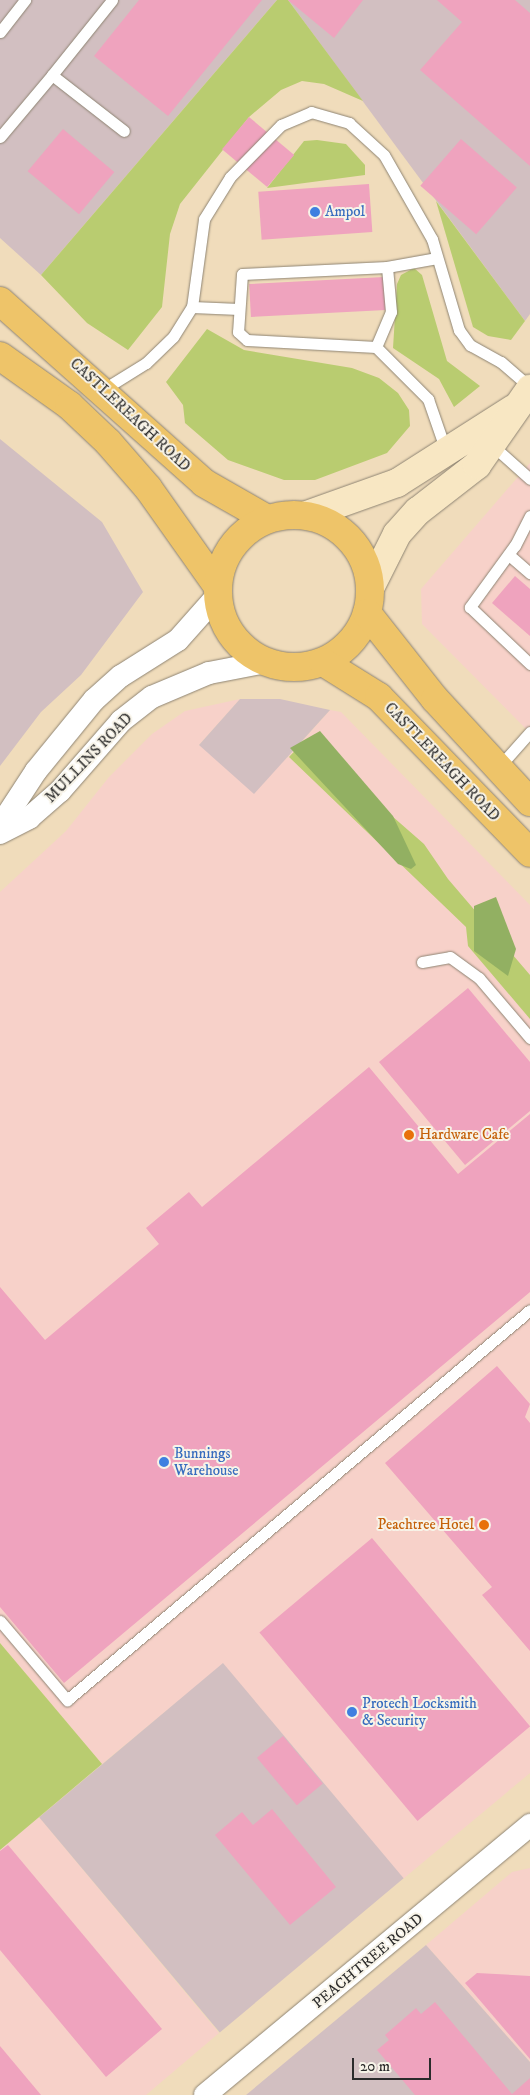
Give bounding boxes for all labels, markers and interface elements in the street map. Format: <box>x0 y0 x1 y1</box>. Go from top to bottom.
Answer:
place label: Ampol <box>325 203 365 221</box>
marker: Ampol <box>309 206 321 218</box>
street label: CASTLEREAGH ROAD <box>66 355 194 475</box>
street label: CASTLEREAGH ROAD <box>381 699 503 825</box>
street label: MULLINS ROAD <box>42 709 136 807</box>
place label: Hardware Cafe <box>419 1126 509 1144</box>
marker: Hardware Cafe <box>403 1129 415 1141</box>
place label: Bunnings Warehouse <box>174 1444 239 1479</box>
marker: Bunnings Warehouse <box>158 1456 170 1468</box>
place label: Peachtree Hotel <box>377 1516 474 1534</box>
marker: Peachtree Hotel <box>478 1519 490 1531</box>
place label: Protech Locksmith & Security <box>362 1694 477 1729</box>
marker: Protech Locksmith & Security <box>346 1706 358 1718</box>
street label: PEACHTREE ROAD <box>309 1910 427 2012</box>
scale bar <box>355 2048 434 2080</box>
text: 20 m <box>360 2057 390 2076</box>

